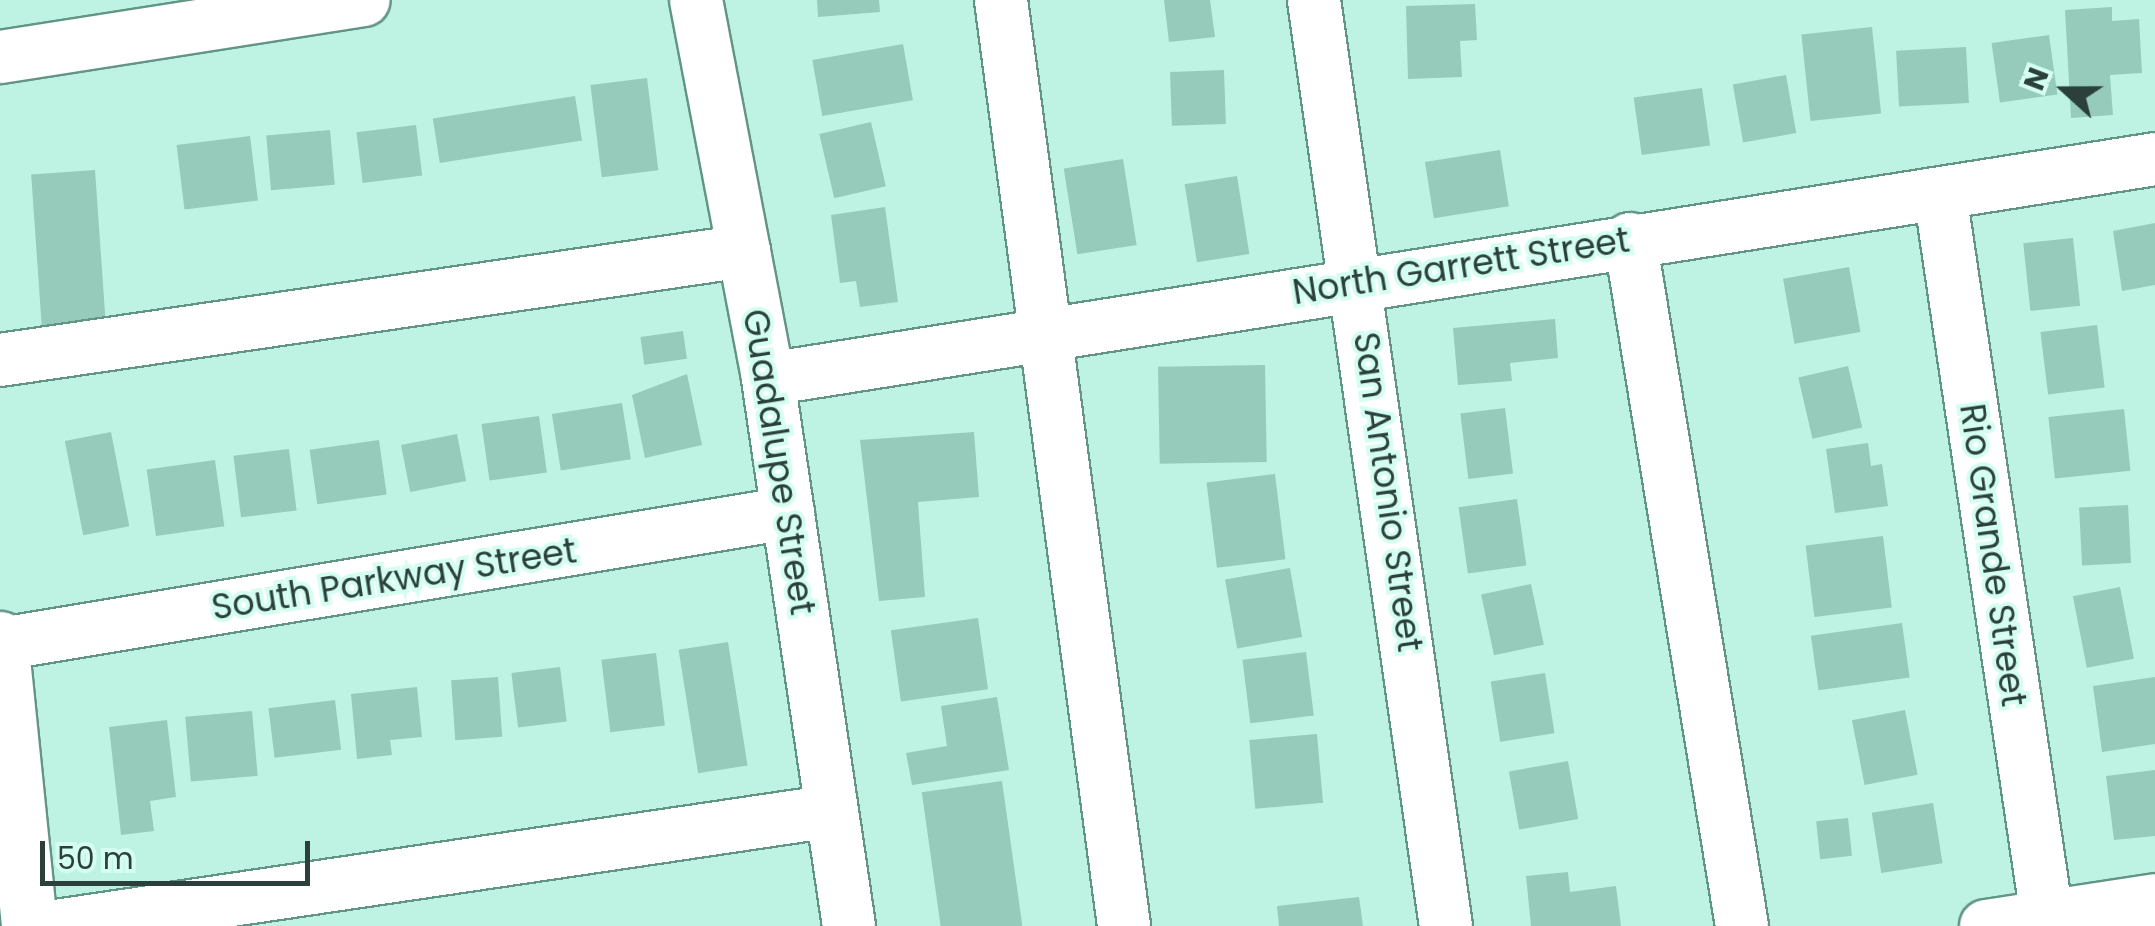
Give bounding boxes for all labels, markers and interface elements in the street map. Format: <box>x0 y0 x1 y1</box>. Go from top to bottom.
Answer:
north arrow <box>2015 40 2115 140</box>
text: N <box>2015 62 2059 96</box>
street label: North Garrett Street <box>1290 219 1632 313</box>
street label: Guadalupe Street <box>734 306 824 618</box>
street label: San Antonio Street <box>1345 329 1431 655</box>
street label: Rio Grande Street <box>1951 401 2035 709</box>
street label: South Parkway Street <box>209 529 579 629</box>
scale bar <box>45 821 315 883</box>
text: 50 m <box>57 837 134 880</box>

